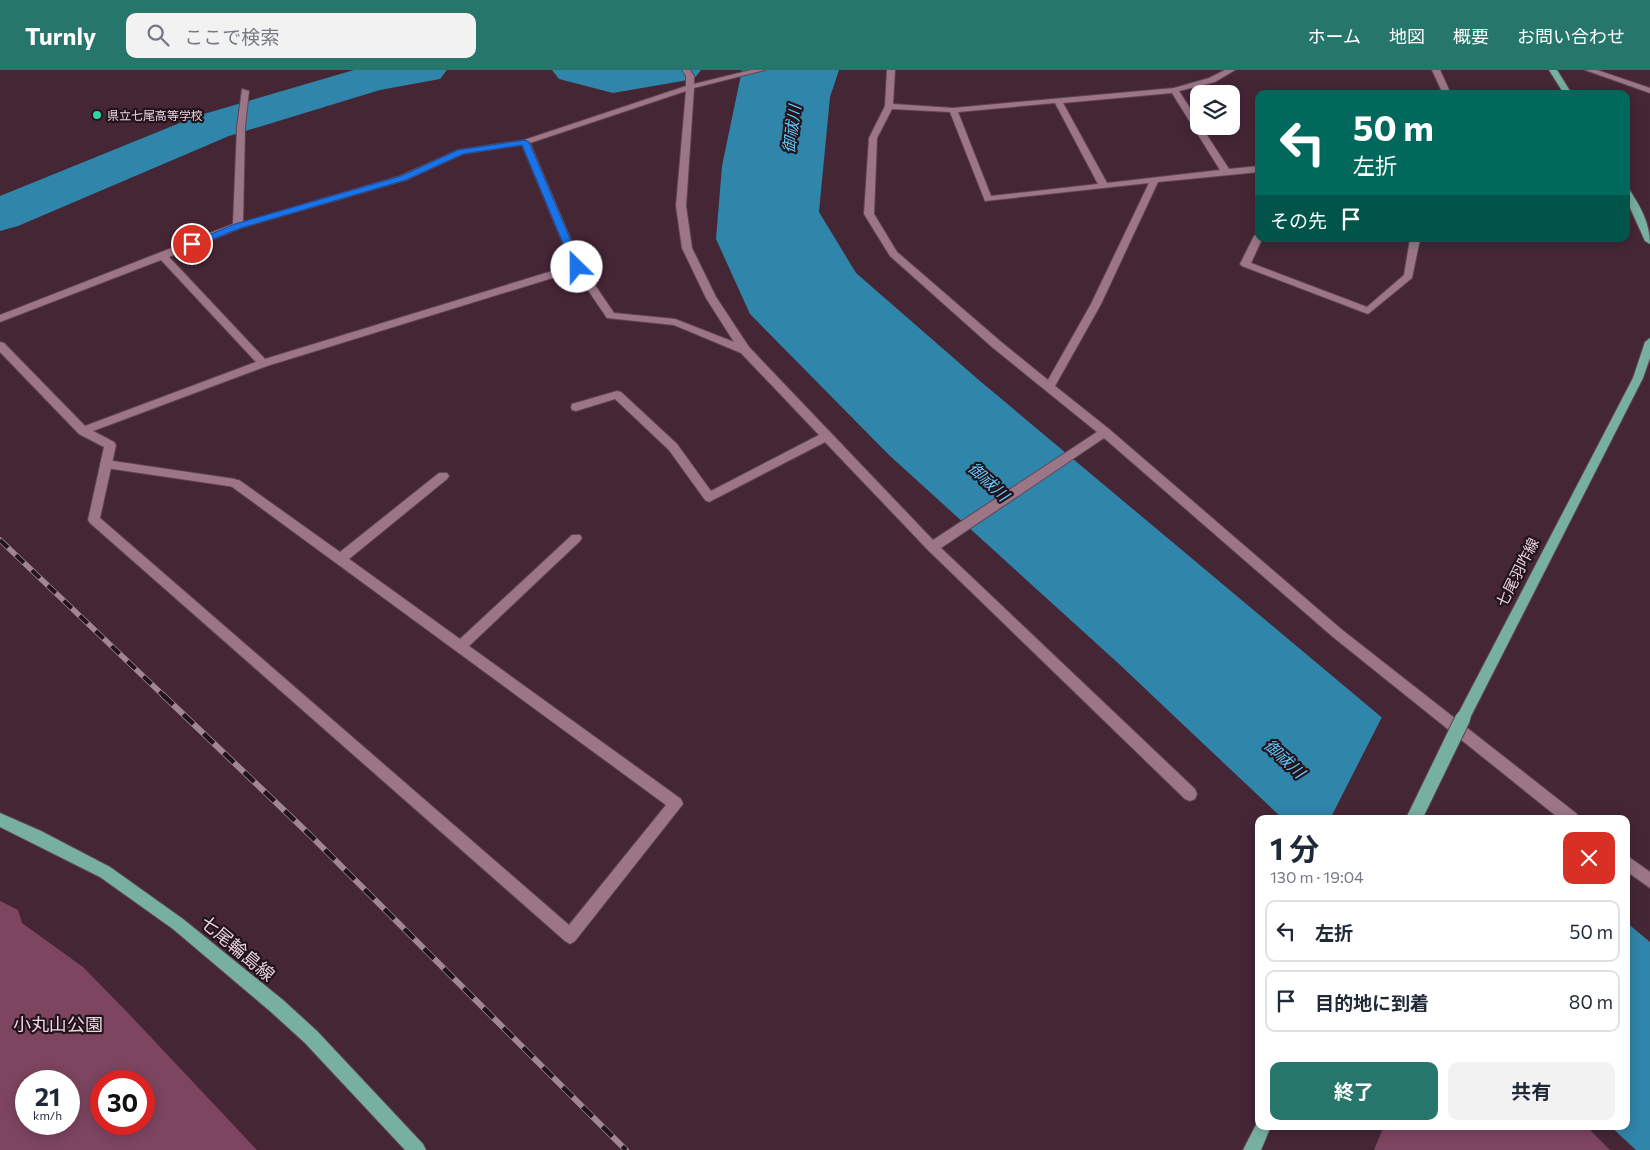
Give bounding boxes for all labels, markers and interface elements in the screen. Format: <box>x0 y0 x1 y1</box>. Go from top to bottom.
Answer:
search box <box>126 13 476 58</box>
text: Turnly <box>25 21 96 50</box>
icon: search <box>144 21 172 49</box>
text: ここで検索 <box>184 25 279 48</box>
text: ホーム <box>1308 25 1361 47</box>
text: 地図 <box>1389 25 1425 47</box>
text: 概要 <box>1453 25 1489 47</box>
text: お問い合わせ <box>1517 25 1625 47</box>
map controls <box>1190 85 1240 135</box>
button: layers <box>1190 85 1240 135</box>
water label: 御祓川 <box>778 102 804 154</box>
text: 50 m <box>1353 105 1434 148</box>
place label: 県立七尾高等学校 <box>107 108 203 122</box>
marker: 県立七尾高等学校 <box>91 109 103 121</box>
icon: left <box>1270 110 1335 175</box>
text: 左折 <box>1353 152 1397 179</box>
icon: arrive <box>1337 205 1365 233</box>
text: その先 <box>1270 209 1327 232</box>
pin <box>171 223 213 265</box>
icon: arrive <box>178 230 206 258</box>
position arrow <box>550 240 602 292</box>
water label: 御祓川 <box>965 458 1014 506</box>
street label: 七尾羽咋線 <box>1492 534 1542 610</box>
water label: 御祓川 <box>1261 735 1310 783</box>
text: 1 分 <box>1270 829 1319 866</box>
button: close <box>1563 832 1615 884</box>
text: 130 m · 19:04 <box>1270 867 1364 886</box>
street label: 七尾輪島線 <box>196 911 280 985</box>
icon: left <box>1272 917 1300 945</box>
text: 50 m <box>1569 920 1613 943</box>
text: 左折 <box>1315 921 1353 944</box>
icon: arrive <box>1272 987 1300 1015</box>
text: 80 m <box>1569 990 1613 1013</box>
text: 目的地に到着 <box>1315 991 1429 1014</box>
park label: 小丸山公園 <box>13 1013 103 1035</box>
button: 終了 <box>1270 1062 1438 1120</box>
button: 共有 <box>1448 1062 1615 1120</box>
speed limit sign: 30 <box>90 1070 155 1135</box>
text: 21 <box>35 1081 60 1111</box>
text: km/h <box>33 1108 62 1122</box>

